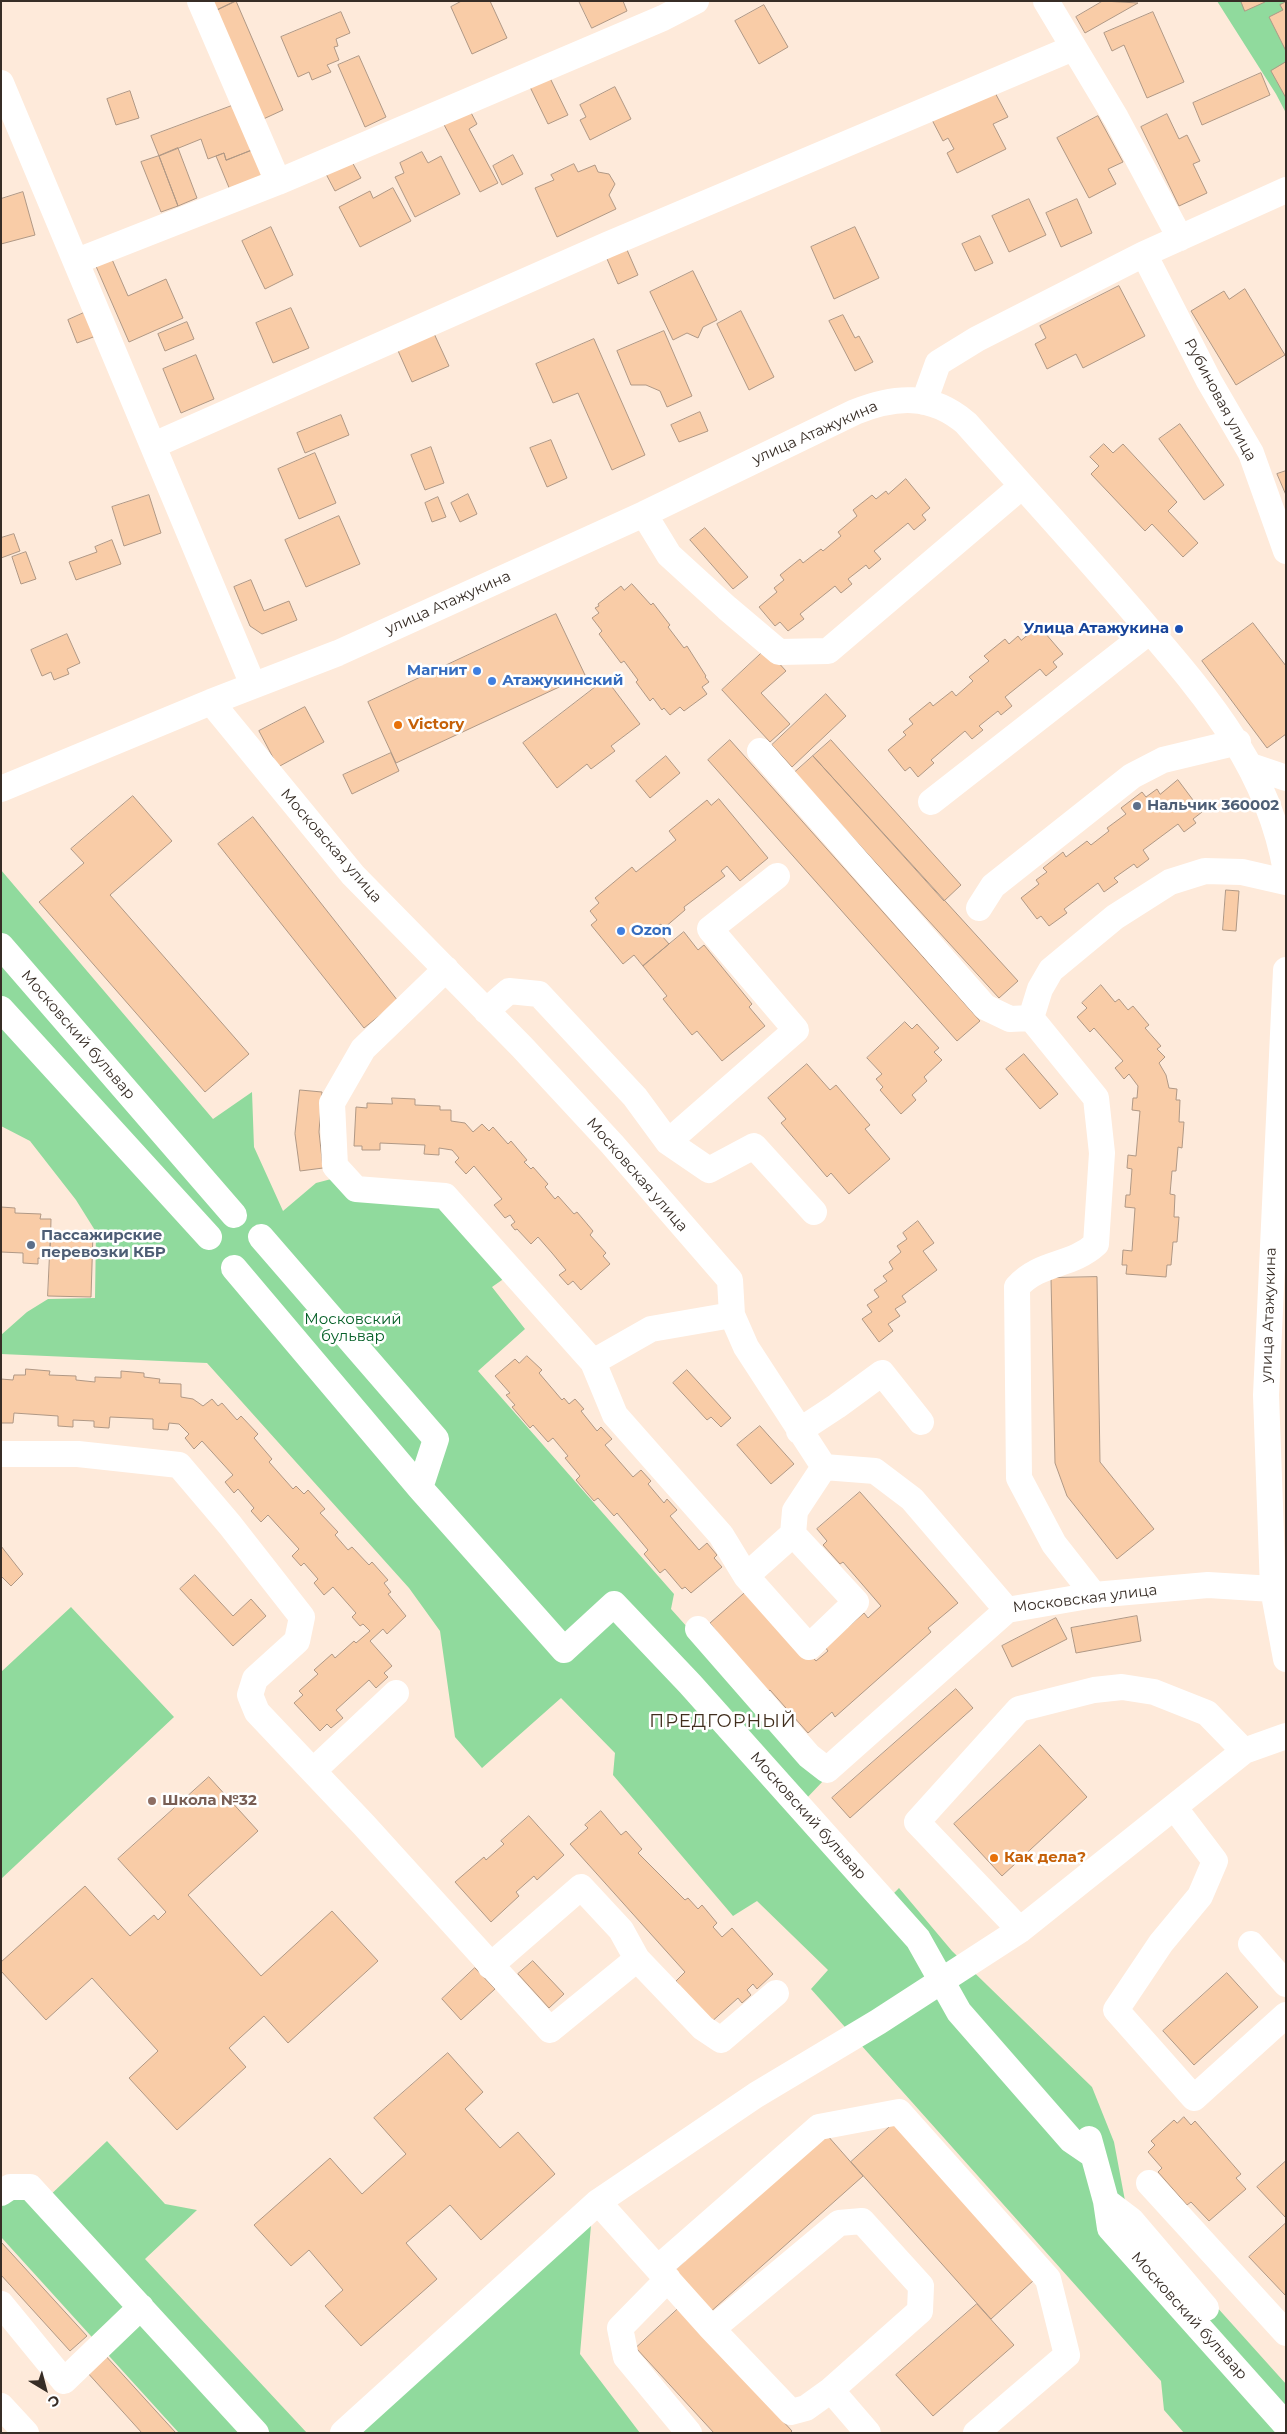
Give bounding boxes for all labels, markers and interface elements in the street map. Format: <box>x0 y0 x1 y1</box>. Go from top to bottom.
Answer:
street label: Рубиновая улица <box>1180 336 1260 464</box>
street label: улица Атажукина <box>749 397 881 469</box>
street label: улица Атажукина <box>382 567 514 639</box>
place label: Улица Атажукина <box>1024 620 1169 638</box>
marker: Улица Атажукина <box>1173 623 1185 635</box>
place label: Магнит <box>407 662 467 680</box>
marker: Магнит <box>471 665 483 677</box>
place label: Атажукинский <box>502 672 623 690</box>
marker: Атажукинский <box>486 675 498 687</box>
place label: Victory <box>408 716 464 734</box>
marker: Victory <box>392 719 404 731</box>
street label: Московская улица <box>277 785 385 907</box>
place label: Нальчик 360002 <box>1147 797 1279 815</box>
marker: Нальчик 360002 <box>1131 800 1143 812</box>
place label: Ozon <box>631 922 672 940</box>
marker: Ozon <box>615 925 627 937</box>
street label: Московский бульвар <box>17 967 139 1103</box>
street label: Московская улица <box>583 1114 691 1236</box>
place label: Пассажирские перевозки КБР <box>41 1227 166 1262</box>
marker: Пассажирские перевозки КБР <box>25 1239 37 1251</box>
street label: улица Атажукина <box>1258 1247 1280 1383</box>
park label: Московский бульвар <box>304 1311 402 1346</box>
street label: Московская улица <box>1012 1581 1158 1617</box>
district label: ПРЕДГОРНЫЙ <box>648 1711 798 1733</box>
street label: Московский бульвар <box>746 1749 870 1883</box>
place label: Школа №32 <box>162 1792 257 1810</box>
marker: Школа №32 <box>146 1795 158 1807</box>
place label: Как дела? <box>1004 1849 1086 1867</box>
marker: Как дела? <box>988 1852 1000 1864</box>
street label: Московский бульвар <box>1127 2249 1251 2383</box>
north arrow <box>20 2364 70 2414</box>
text: С <box>45 2391 64 2411</box>

